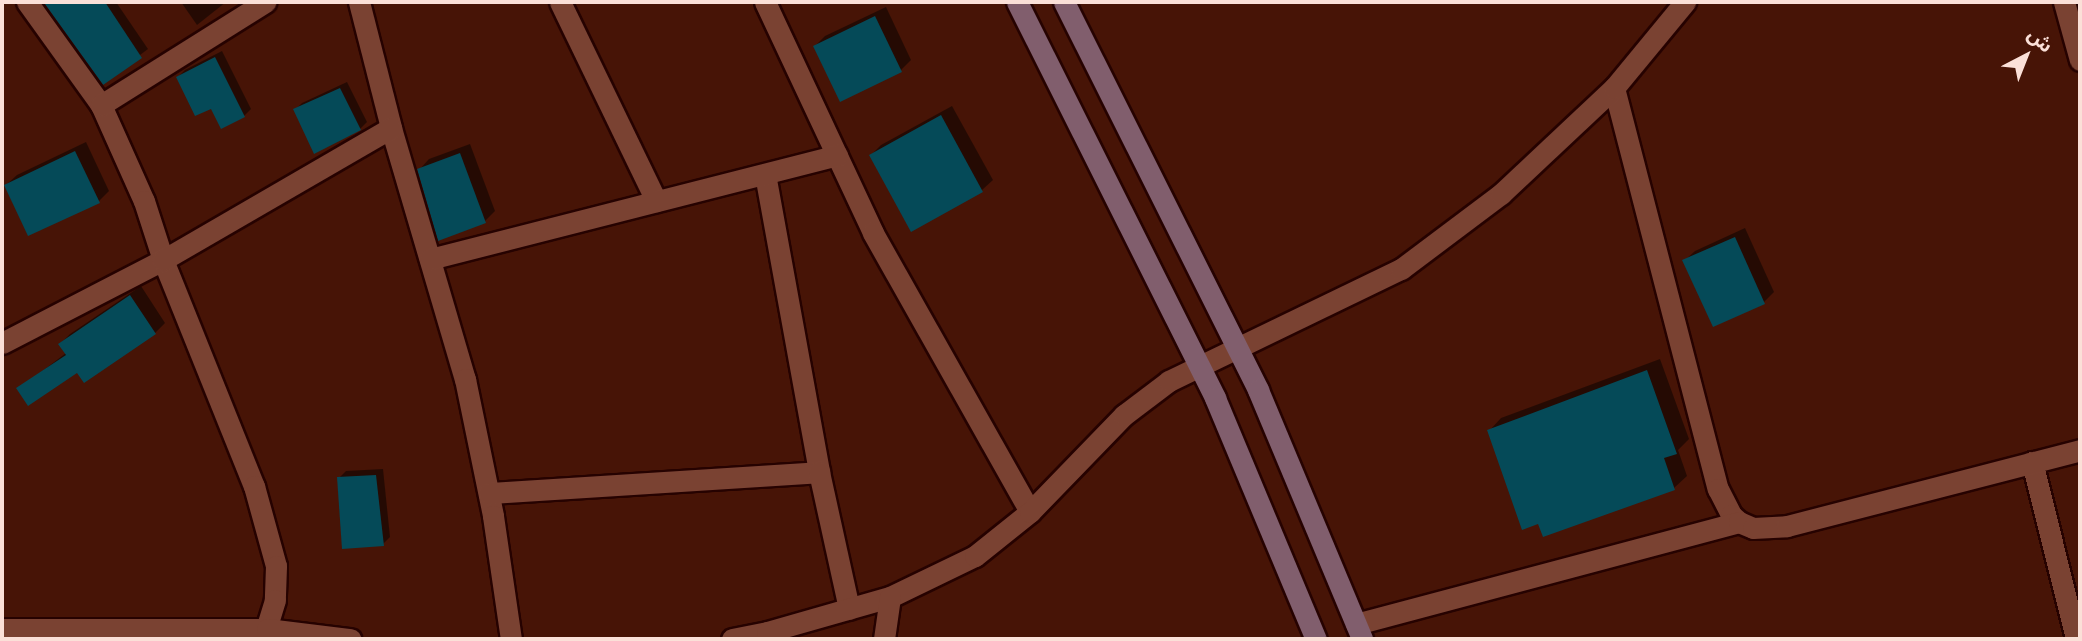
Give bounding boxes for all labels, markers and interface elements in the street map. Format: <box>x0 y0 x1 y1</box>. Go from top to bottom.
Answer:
north arrow <box>1991 21 2061 91</box>
text: ش <box>2023 24 2057 57</box>

